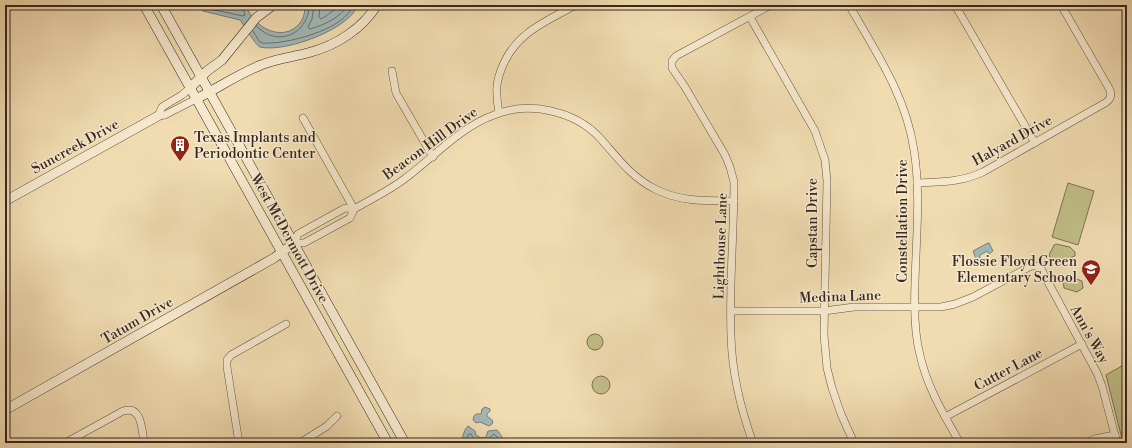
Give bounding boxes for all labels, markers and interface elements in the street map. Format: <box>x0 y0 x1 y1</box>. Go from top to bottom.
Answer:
street label: Beacon Hill Drive <box>379 103 482 185</box>
street label: Halyard Drive <box>969 111 1056 170</box>
street label: Suncreek Drive <box>29 115 122 178</box>
place label: Texas Implants and Periodontic Center <box>194 129 316 163</box>
building icon: Texas Implants and Periodontic Center <box>169 134 191 162</box>
street label: Constellation Drive <box>894 159 912 283</box>
street label: West McDermott Drive <box>246 170 332 306</box>
street label: Capstan Drive <box>804 178 822 268</box>
street label: Lighthouse Lane <box>710 192 732 300</box>
place label: Flossie Floyd Green Elementary School <box>952 253 1078 287</box>
school or university icon: Flossie Floyd Green Elementary School <box>1080 258 1102 286</box>
street label: Medina Lane <box>799 287 881 307</box>
street label: Tatum Drive <box>98 293 177 349</box>
street label: Ann's Way <box>1065 301 1113 367</box>
street label: Cutter Lane <box>971 344 1046 395</box>

